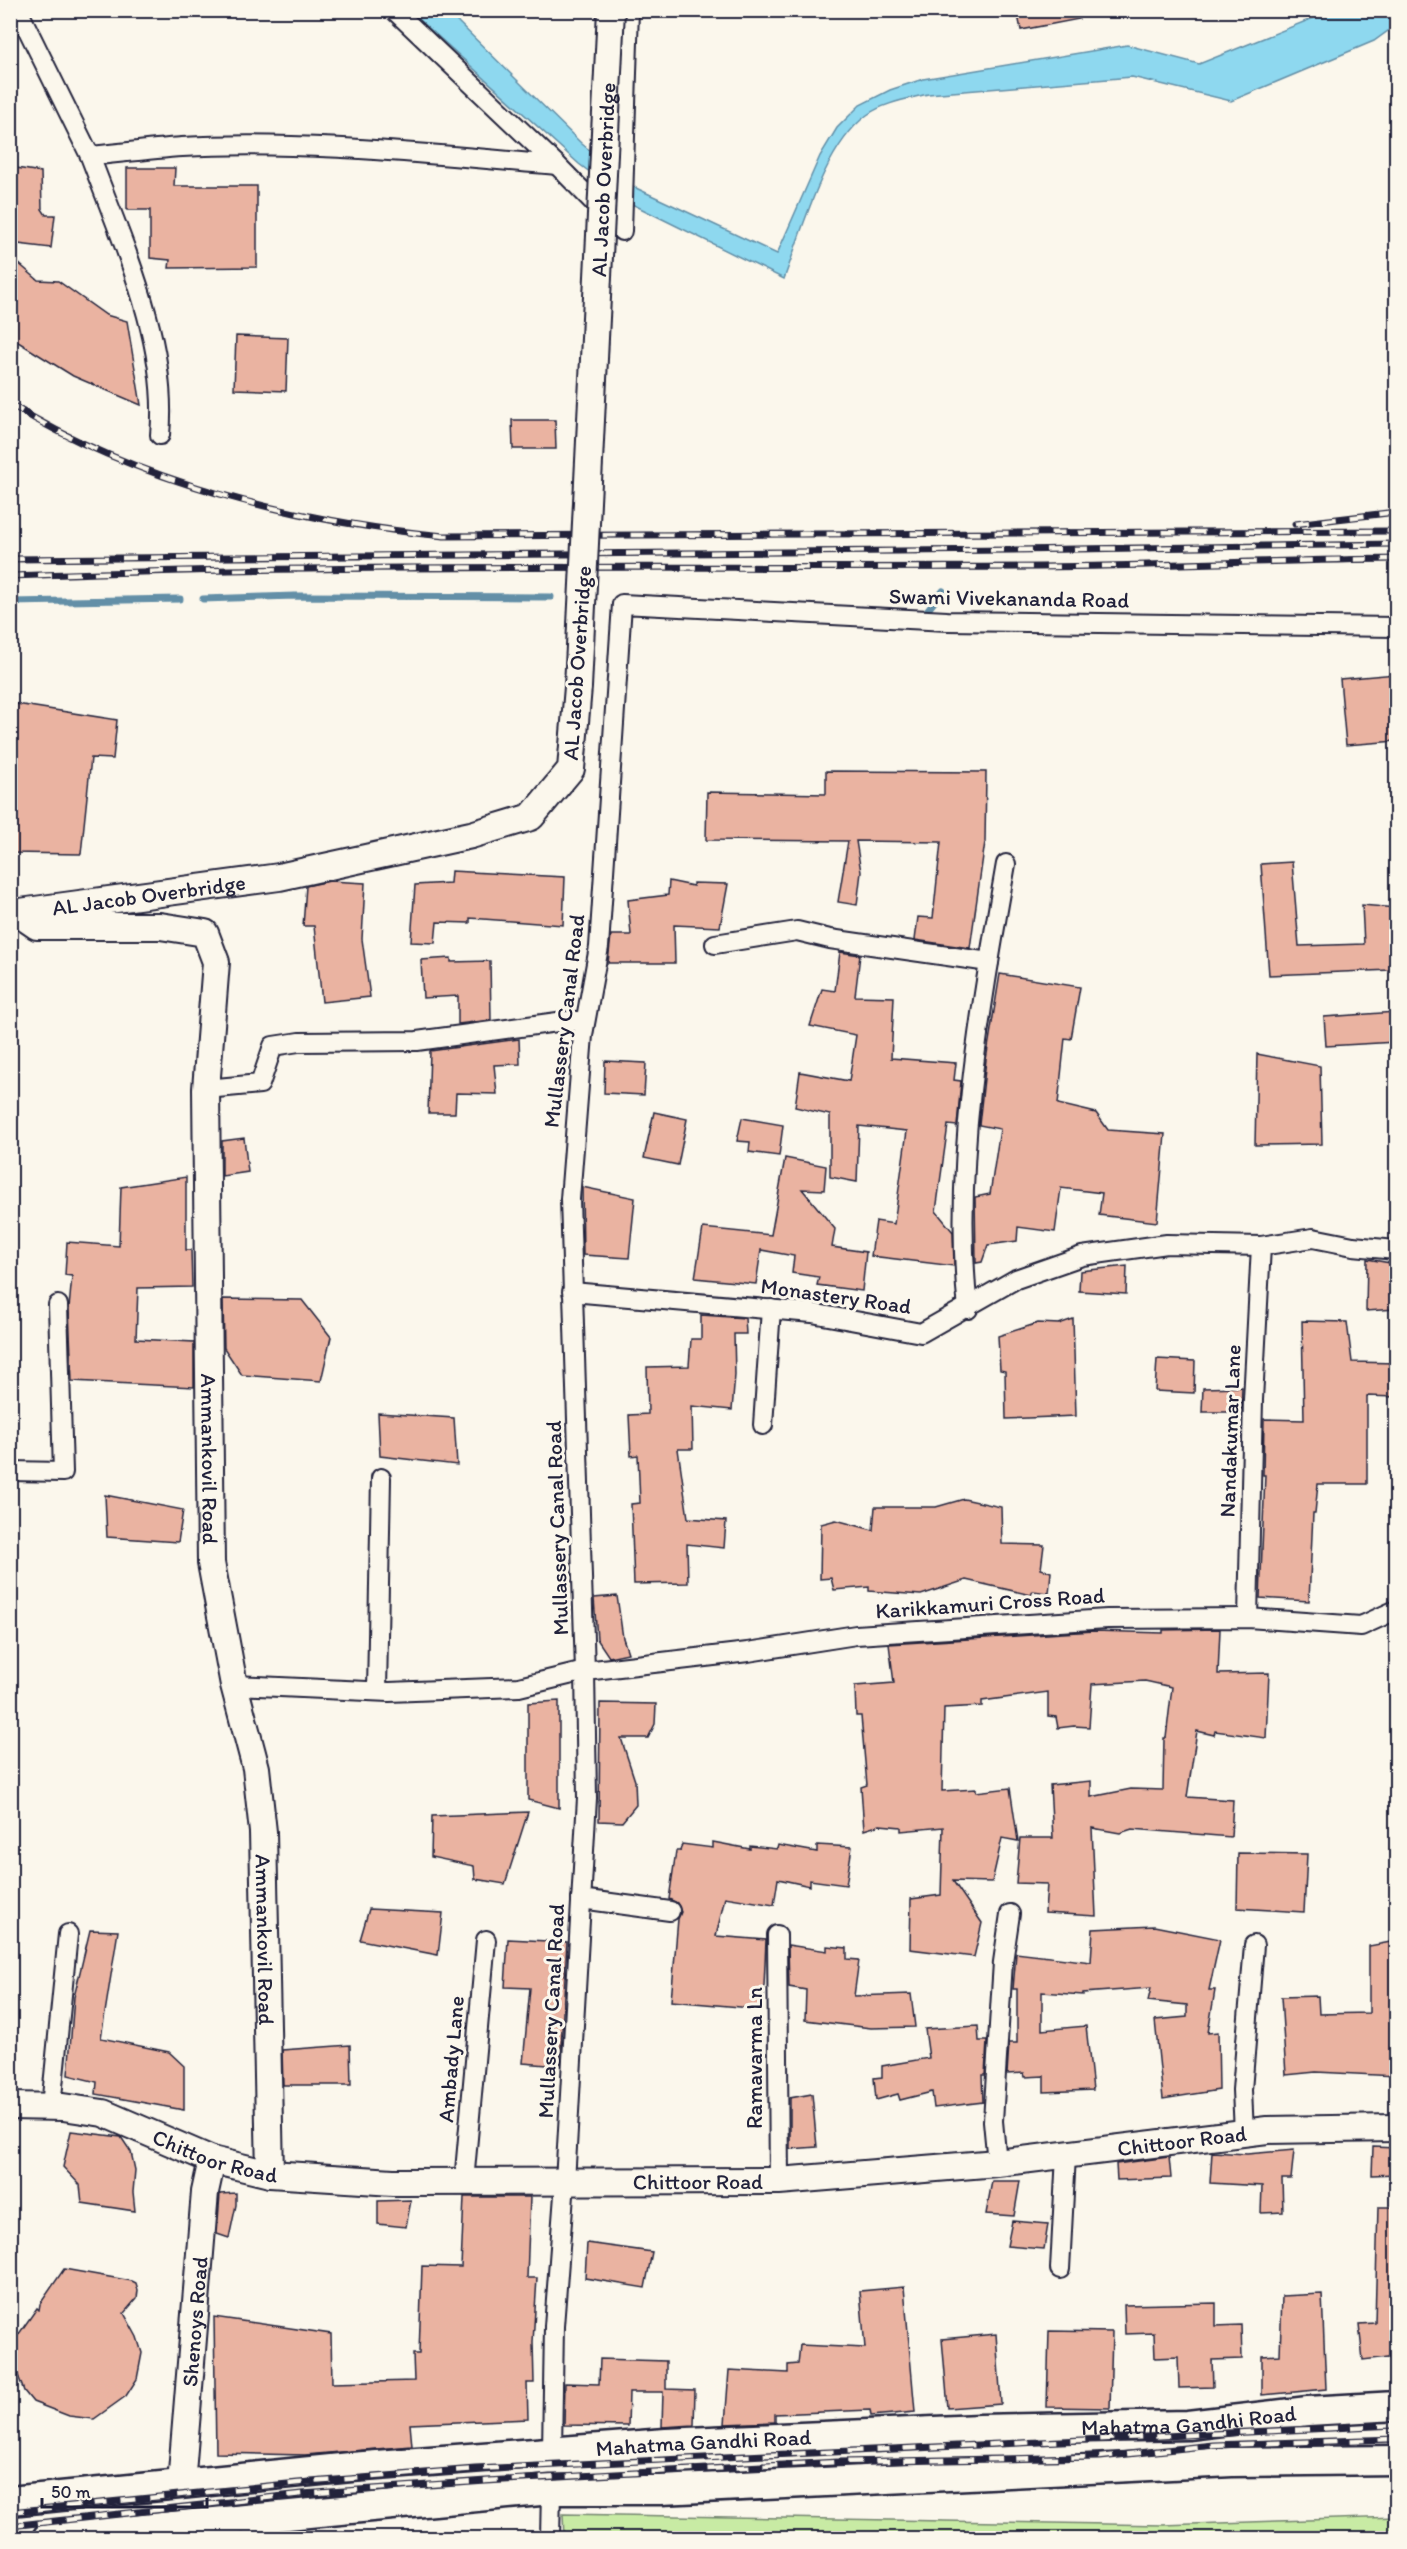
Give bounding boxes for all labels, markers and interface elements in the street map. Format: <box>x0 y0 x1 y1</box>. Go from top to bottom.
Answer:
street label: AL Jacob Overbridge <box>585 82 621 278</box>
street label: AL Jacob Overbridge <box>557 565 597 761</box>
street label: Swami Vivekananda Road <box>889 582 1130 614</box>
street label: AL Jacob Overbridge <box>50 868 247 921</box>
street label: Mullassery Canal Road <box>538 913 591 1129</box>
street label: Monastery Road <box>759 1272 913 1320</box>
street label: Nandakumar Lane <box>1213 1344 1247 1518</box>
street label: Ammankovil Road <box>196 1373 224 1545</box>
street label: Mullassery Canal Road <box>540 1420 574 1636</box>
street label: Karikkamuri Cross Road <box>874 1582 1106 1624</box>
street label: Ammankovil Road <box>250 1854 280 2025</box>
street label: Mullassery Canal Road <box>532 1903 570 2119</box>
street label: Ramavarma Ln <box>741 1987 768 2129</box>
street label: Ambady Lane <box>432 1995 470 2123</box>
street label: Chittoor Road <box>1116 2119 1248 2162</box>
street label: Chittoor Road <box>149 2123 278 2188</box>
street label: Chittoor Road <box>633 2168 763 2195</box>
street label: Shenoys Road <box>176 2255 213 2388</box>
street label: Mahatma Gandhi Road <box>1081 2399 1298 2441</box>
street label: Mahatma Gandhi Road <box>595 2423 812 2462</box>
scale bar <box>42 2471 207 2509</box>
text: 50 m <box>51 2481 91 2503</box>

